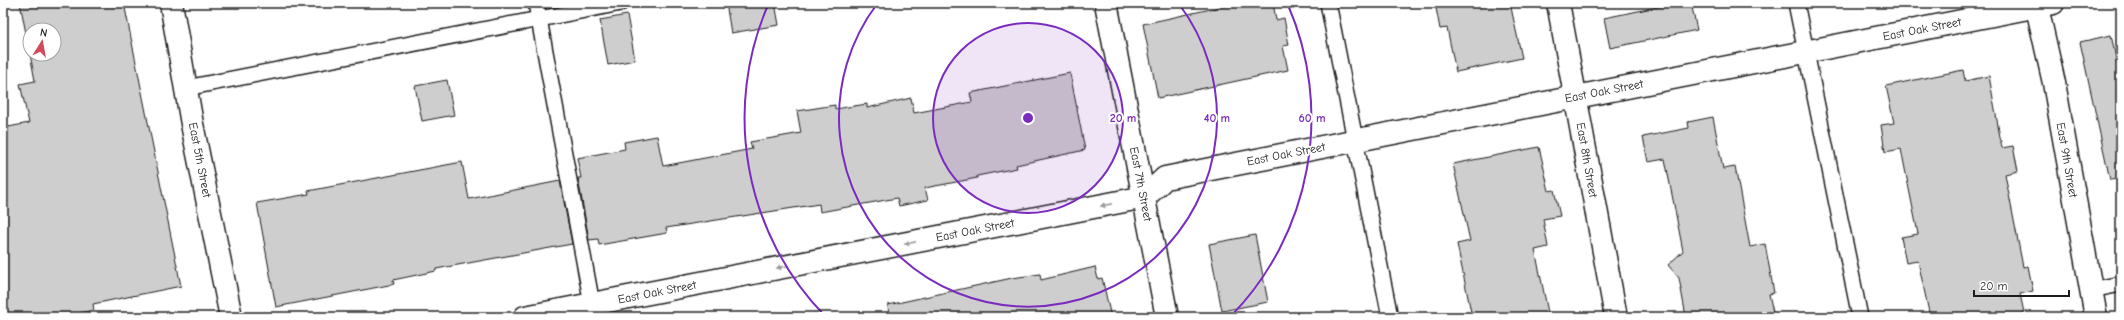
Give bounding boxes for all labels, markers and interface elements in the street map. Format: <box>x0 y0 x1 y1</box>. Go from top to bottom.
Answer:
street label: East Oak Street <box>1882 14 1963 43</box>
north arrow <box>22 22 62 62</box>
text: N <box>39 26 49 40</box>
street label: East Oak Street <box>1564 76 1645 105</box>
centre of rings <box>1021 111 1035 125</box>
text: 20 m <box>1110 111 1136 125</box>
text: 40 m <box>1204 111 1230 125</box>
text: 60 m <box>1299 111 1325 125</box>
street label: East 5th Street <box>186 121 214 199</box>
street label: East 8th Street <box>1574 121 1601 199</box>
street label: East 9th Street <box>2053 121 2081 199</box>
street label: East Oak Street <box>1246 139 1327 168</box>
street label: East 7th Street <box>1127 146 1155 223</box>
one-way arrow <box>1100 202 1112 208</box>
street label: East Oak Street <box>935 215 1016 244</box>
one-way arrow <box>904 240 916 246</box>
one-way arrow <box>776 265 788 271</box>
scale bar <box>1974 272 2069 298</box>
street label: East Oak Street <box>617 277 698 306</box>
text: 20 m <box>1980 279 2008 293</box>

